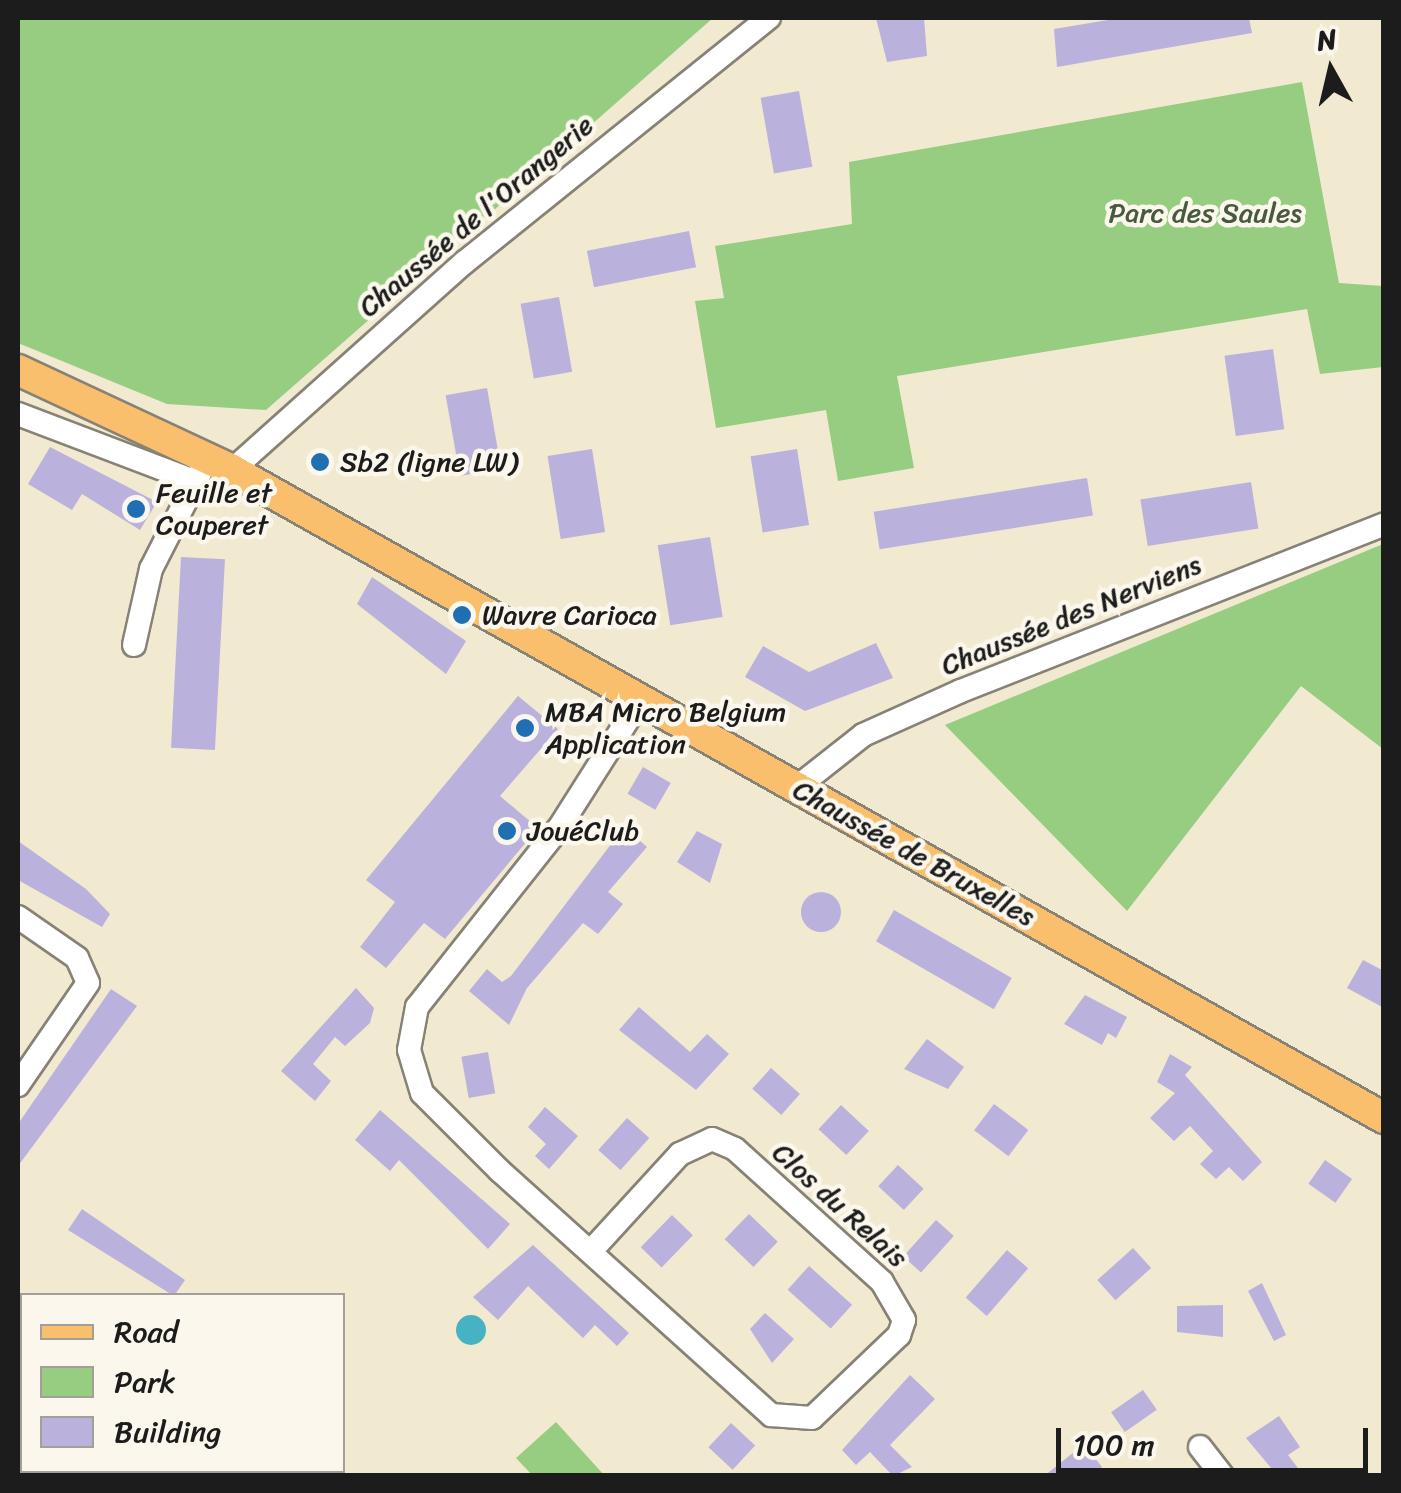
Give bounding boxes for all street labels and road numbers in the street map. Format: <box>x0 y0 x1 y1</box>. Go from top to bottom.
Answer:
street label: Chaussée de l'Orangerie <box>352 108 600 324</box>
street label: Chaussée des Nerviens <box>936 547 1206 683</box>
street label: Chaussée de Bruxelles <box>787 772 1041 934</box>
street label: Clos du Relais <box>765 1135 915 1275</box>

